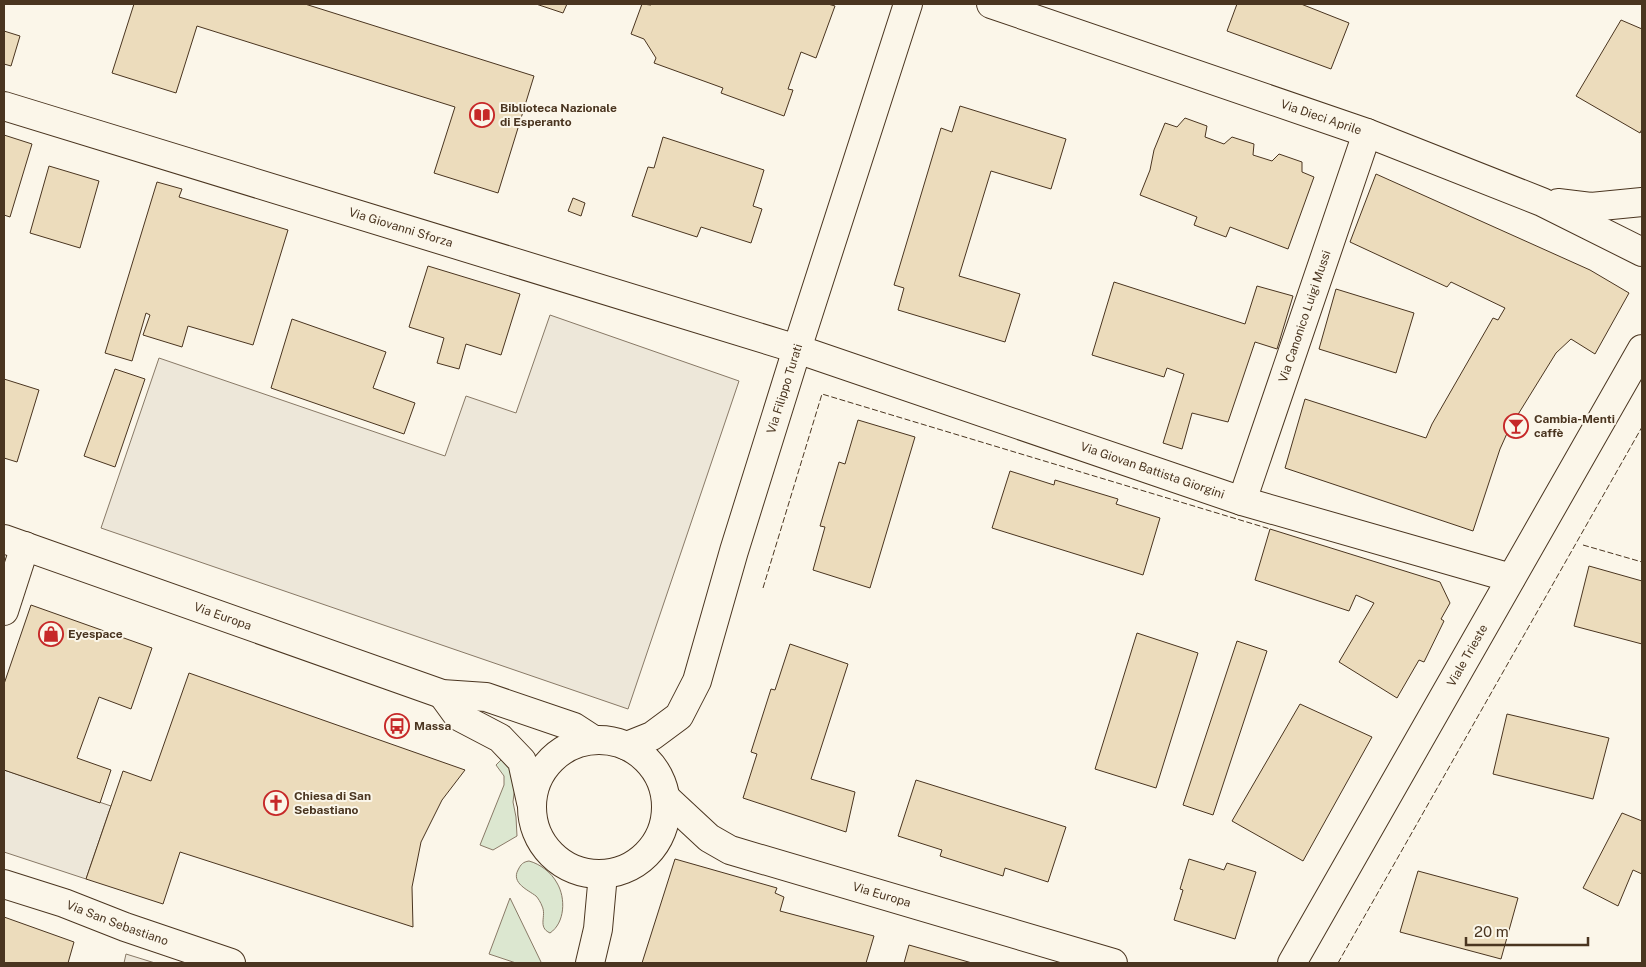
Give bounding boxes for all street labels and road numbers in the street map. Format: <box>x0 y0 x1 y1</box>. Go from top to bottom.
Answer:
street label: Via Dieci Aprile <box>1279 97 1364 138</box>
street label: Via Giovanni Sforza <box>347 205 455 250</box>
street label: Via Canonico Luigi Mussi <box>1276 249 1334 384</box>
street label: Via Filippo Turati <box>764 342 805 435</box>
street label: Via Giovan Battista Giorgini <box>1079 439 1226 502</box>
street label: Via Europa <box>192 600 253 633</box>
street label: Viale Trieste <box>1444 622 1491 689</box>
street label: Via Europa <box>851 880 912 910</box>
street label: Via San Sebastiano <box>64 898 170 948</box>

